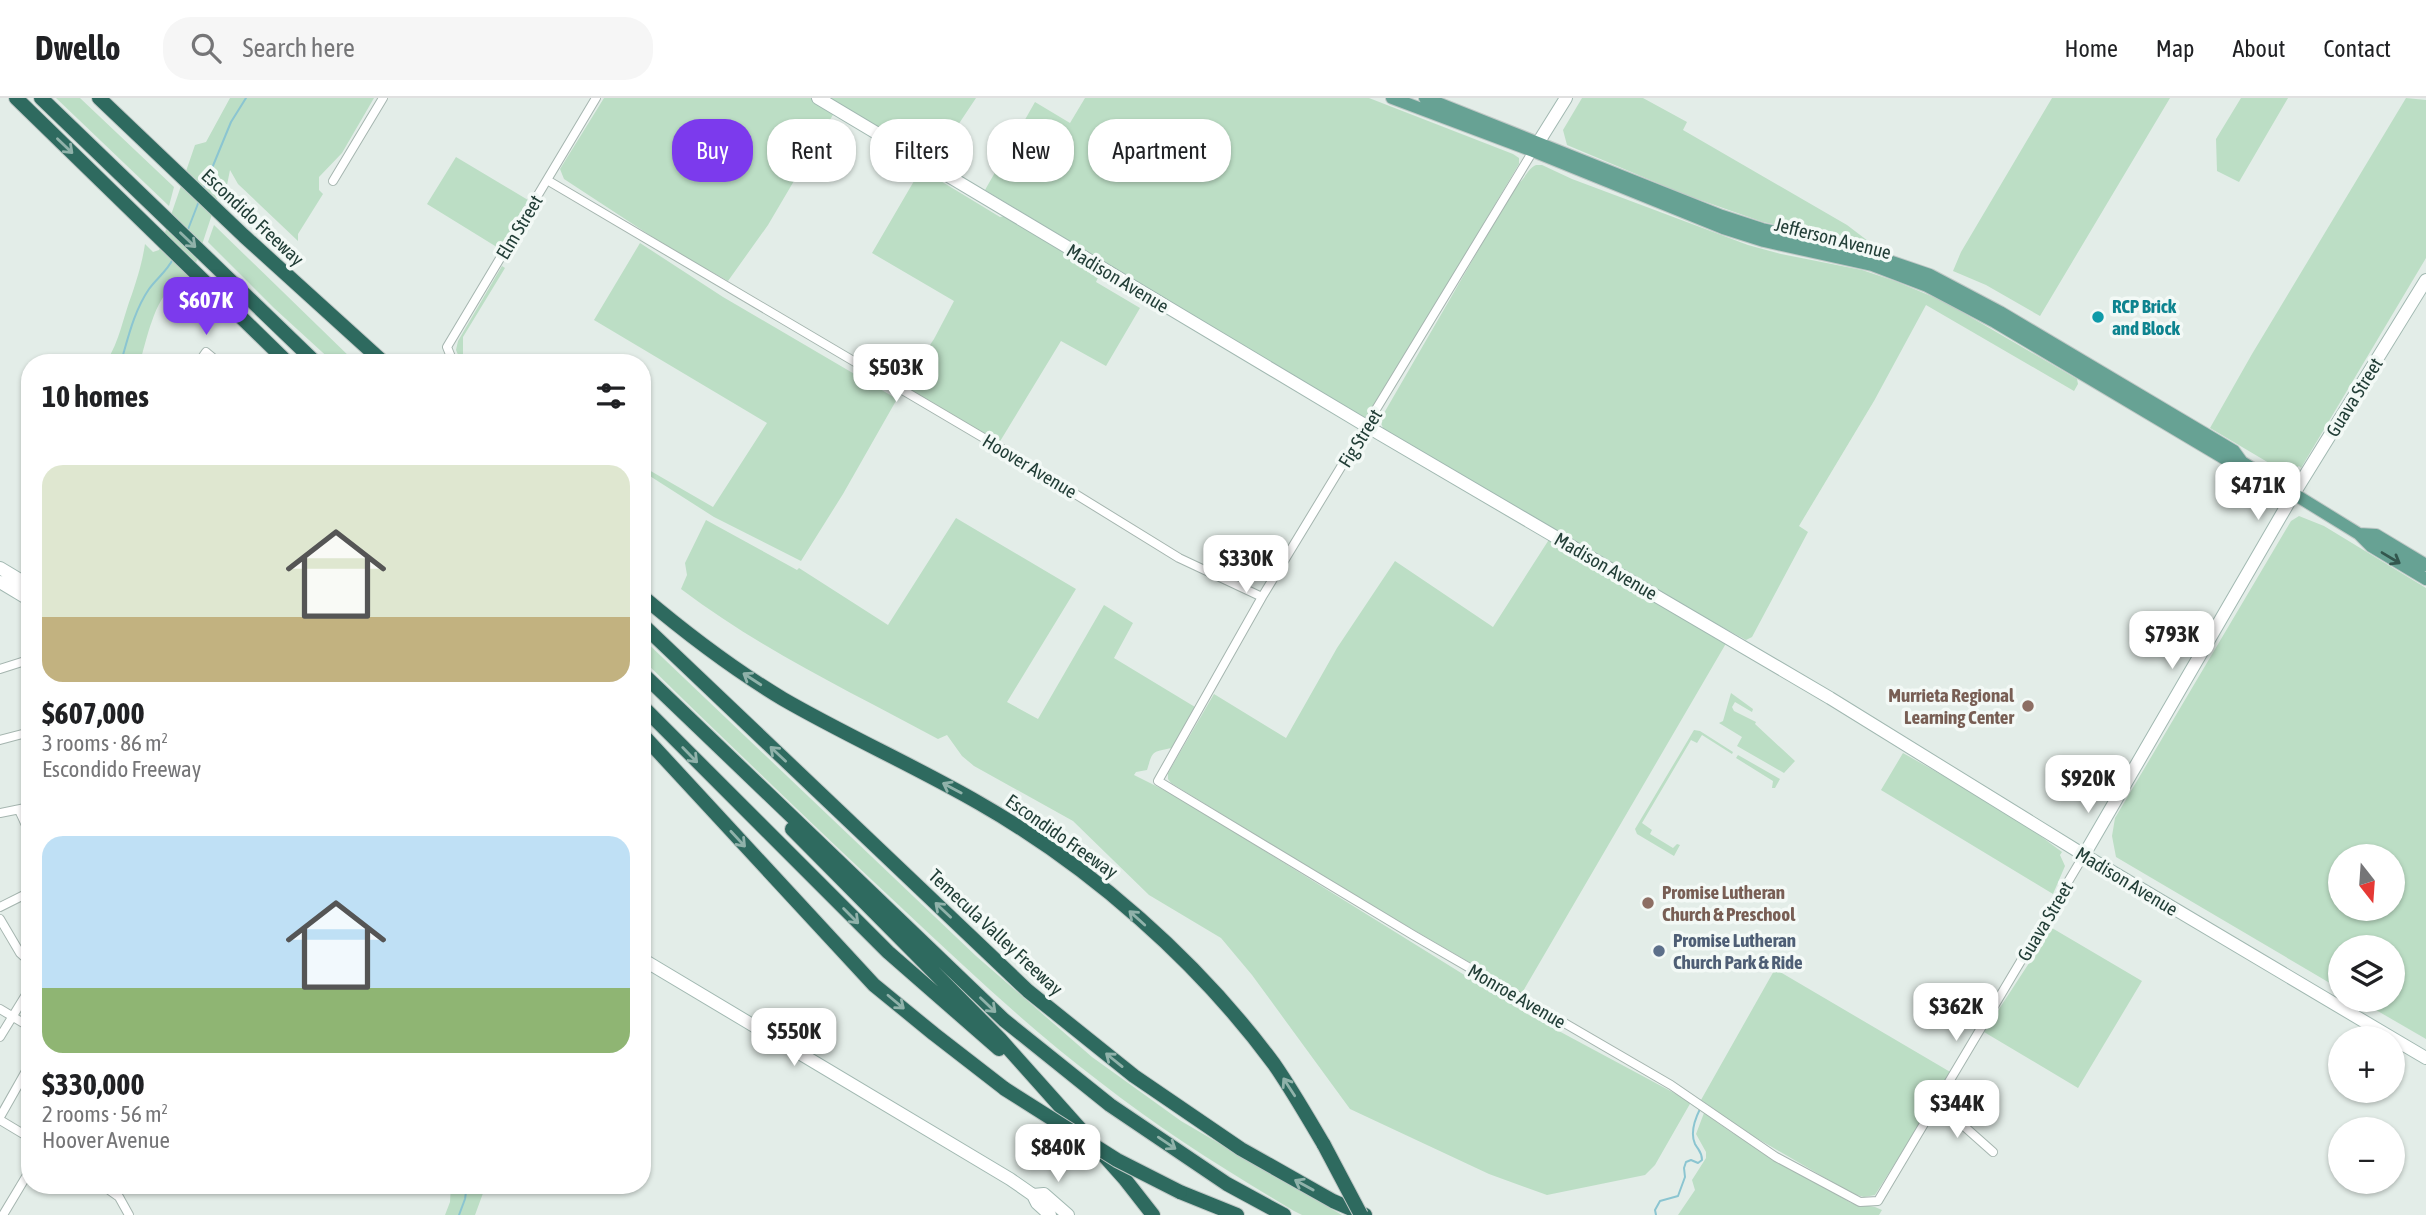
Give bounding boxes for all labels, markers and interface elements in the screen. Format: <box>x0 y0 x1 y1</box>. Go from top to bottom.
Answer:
search box <box>163 17 653 80</box>
text: Dwello <box>35 29 121 67</box>
icon: search <box>187 29 225 67</box>
text: Search here <box>243 33 355 63</box>
text: Home <box>2064 35 2118 62</box>
text: Map <box>2156 35 2194 62</box>
text: About <box>2232 35 2285 62</box>
text: Contact <box>2323 35 2391 62</box>
chip: Buy <box>672 119 753 182</box>
chip: Rent <box>767 119 856 182</box>
chip: Filters <box>870 119 973 182</box>
chip: New <box>987 119 1074 182</box>
chip: Apartment <box>1088 119 1231 182</box>
one-way arrow <box>56 137 73 154</box>
street label: Escondido Freeway <box>197 164 309 270</box>
street label: Elm Street <box>491 191 547 263</box>
street label: Jefferson Avenue <box>1772 213 1894 263</box>
one-way arrow <box>179 231 196 248</box>
street label: Madison Avenue <box>1063 239 1173 317</box>
pin: $607K <box>157 278 255 337</box>
text: $607K <box>179 287 233 313</box>
place label: RCP Brick and Block <box>2112 295 2180 339</box>
marker: RCP Brick and Block <box>2090 309 2106 325</box>
pin: $503K <box>847 344 945 404</box>
street label: Guava Street <box>2321 353 2387 441</box>
text: $503K <box>869 354 923 380</box>
icon: filters <box>592 377 630 415</box>
text: 10 homes <box>42 379 149 413</box>
street label: Fig Street <box>1334 405 1386 471</box>
street label: Hoover Avenue <box>979 429 1081 503</box>
pin: $471K <box>2209 462 2307 522</box>
text: $471K <box>2231 472 2285 498</box>
icon: home <box>273 511 399 637</box>
street label: Madison Avenue <box>1551 528 1661 604</box>
pin: $330K <box>1197 536 1295 595</box>
text: $330K <box>1219 545 1273 571</box>
one-way arrow <box>2381 551 2401 565</box>
pin: $793K <box>2123 612 2221 671</box>
text: $793K <box>2145 621 2199 647</box>
one-way arrow <box>742 672 762 686</box>
place label: Murrieta Regional Learning Center <box>1888 684 2015 728</box>
text: $607,000 <box>42 696 145 730</box>
marker: Murrieta Regional Learning Center <box>2020 698 2036 714</box>
text: 3 rooms · 86 m² <box>42 730 168 756</box>
one-way arrow <box>770 745 787 762</box>
one-way arrow <box>681 746 698 763</box>
text: Escondido Freeway <box>42 756 201 782</box>
pin: $920K <box>2039 756 2137 815</box>
text: $920K <box>2061 765 2115 791</box>
one-way arrow <box>942 780 962 794</box>
street label: Escondido Freeway <box>1002 789 1122 883</box>
one-way arrow <box>729 830 746 847</box>
street label: Madison Avenue <box>2072 842 2182 920</box>
north arrow <box>2328 844 2404 920</box>
map controls <box>2328 844 2405 1194</box>
street label: Temecula Valley Freeway <box>925 864 1068 1000</box>
street label: Guava Street <box>2013 877 2077 965</box>
place label: Promise Lutheran Church & Preschool <box>1662 881 1796 925</box>
icon: home <box>273 882 399 1008</box>
marker: Promise Lutheran Church & Preschool <box>1640 895 1656 911</box>
one-way arrow <box>935 902 952 919</box>
one-way arrow <box>842 907 859 924</box>
one-way arrow <box>1129 910 1147 926</box>
place label: Promise Lutheran Church Park & Ride <box>1673 929 1803 973</box>
button: layers <box>2328 935 2405 1012</box>
marker: Promise Lutheran Church Park & Ride <box>1651 943 1667 959</box>
street label: Monroe Avenue <box>1464 959 1570 1033</box>
pin: $362K <box>1907 984 2005 1043</box>
text: $362K <box>1929 993 1983 1019</box>
one-way arrow <box>886 995 904 1010</box>
one-way arrow <box>980 996 997 1013</box>
pin: $550K <box>745 1009 843 1068</box>
text: $550K <box>767 1018 821 1044</box>
button: + <box>2328 1026 2405 1103</box>
one-way arrow <box>1106 1052 1124 1067</box>
text: $330,000 <box>42 1067 145 1101</box>
one-way arrow <box>1281 1078 1296 1097</box>
pin: $344K <box>1908 1080 2006 1140</box>
text: $344K <box>1930 1090 1984 1116</box>
text: 2 rooms · 56 m² <box>42 1101 168 1127</box>
button: − <box>2328 1117 2405 1194</box>
pin: $840K <box>1009 1124 1107 1184</box>
text: Hoover Avenue <box>42 1127 170 1153</box>
text: $840K <box>1031 1134 1085 1160</box>
one-way arrow <box>1157 1136 1176 1151</box>
one-way arrow <box>1295 1178 1315 1192</box>

